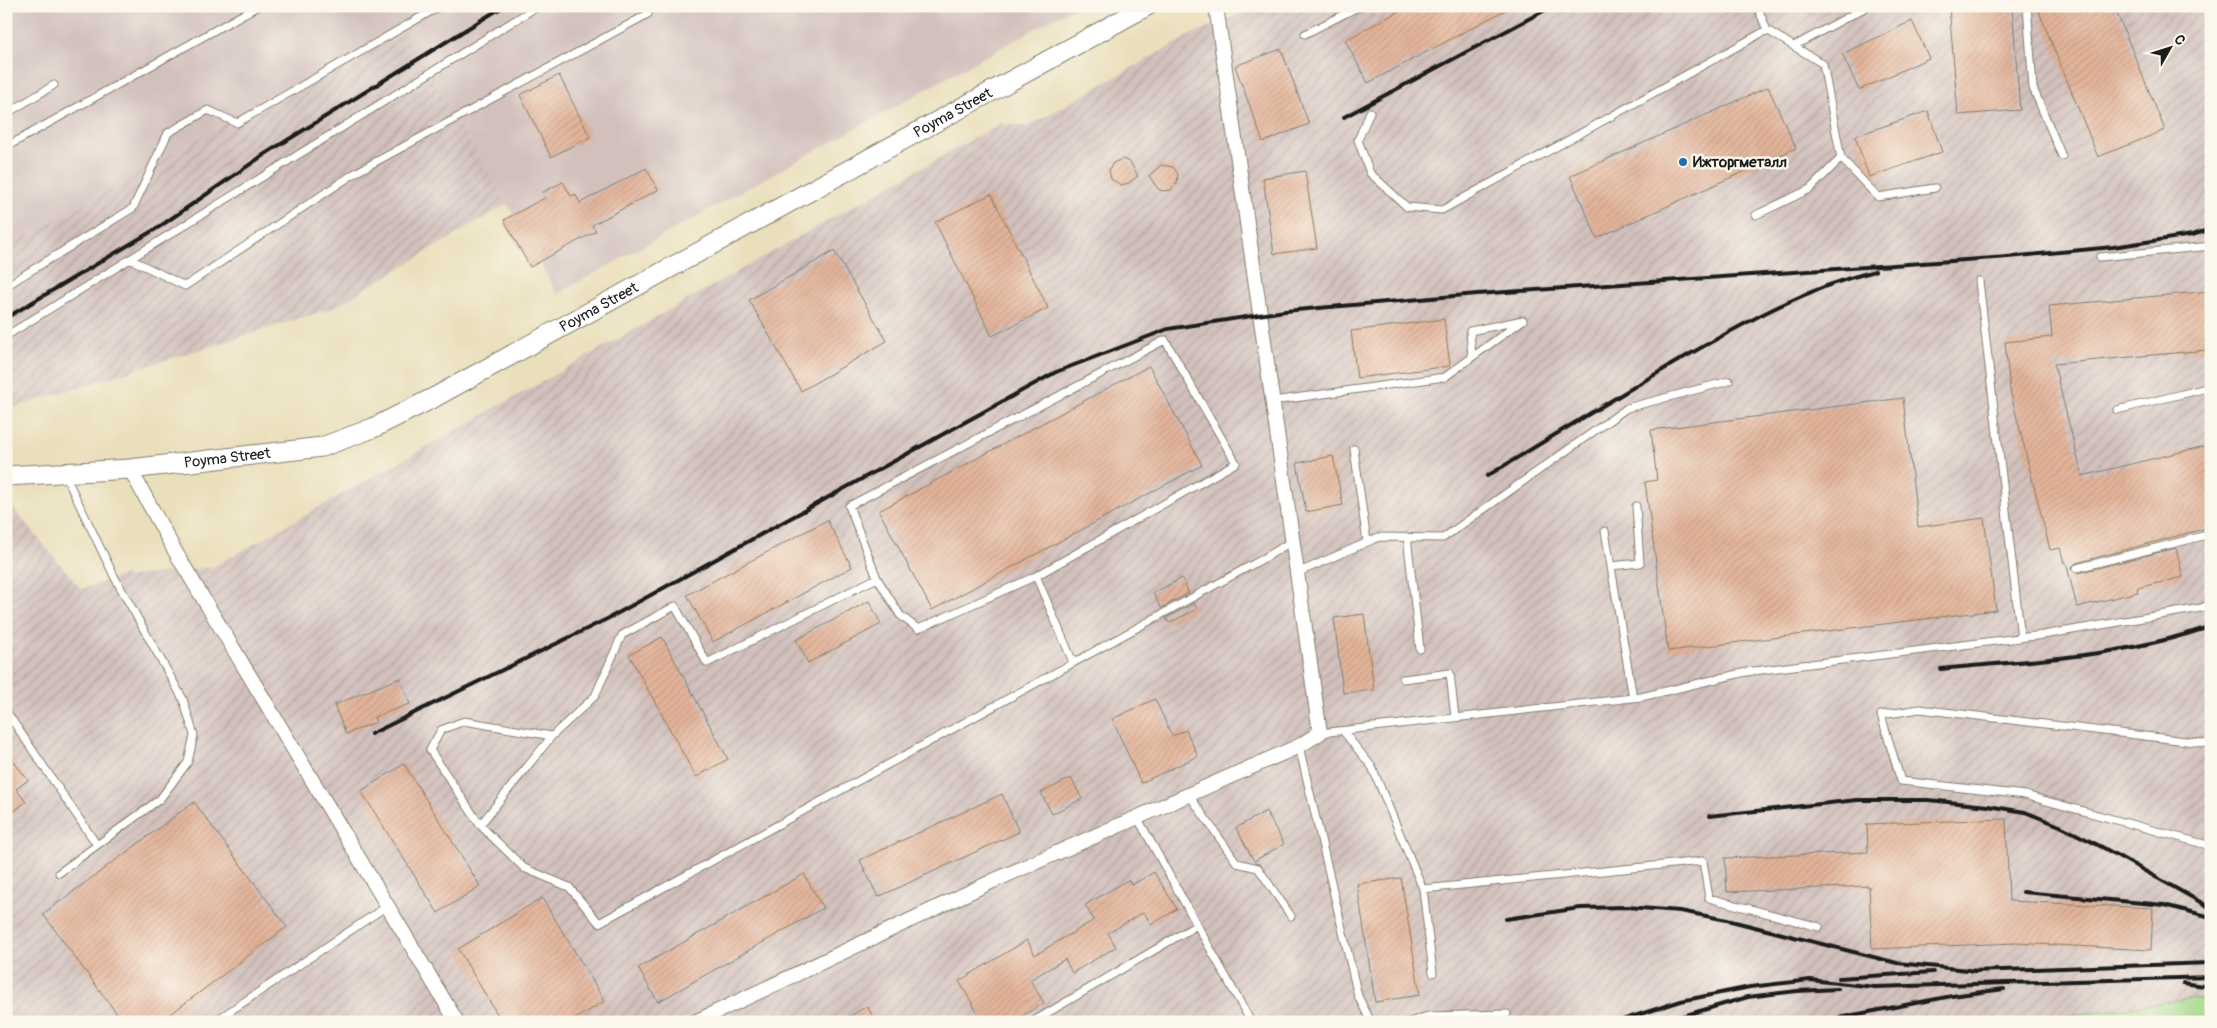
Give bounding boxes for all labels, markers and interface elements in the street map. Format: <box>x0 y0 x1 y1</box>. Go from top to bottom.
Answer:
north arrow <box>2144 22 2194 72</box>
text: С <box>2170 31 2189 49</box>
street label: Poyma Street <box>910 83 996 142</box>
place label: Ижторгметалл <box>1693 153 1787 172</box>
marker: Ижторгметалл <box>1677 156 1689 168</box>
street label: Poyma Street <box>556 277 642 336</box>
street label: Poyma Street <box>183 443 272 472</box>

